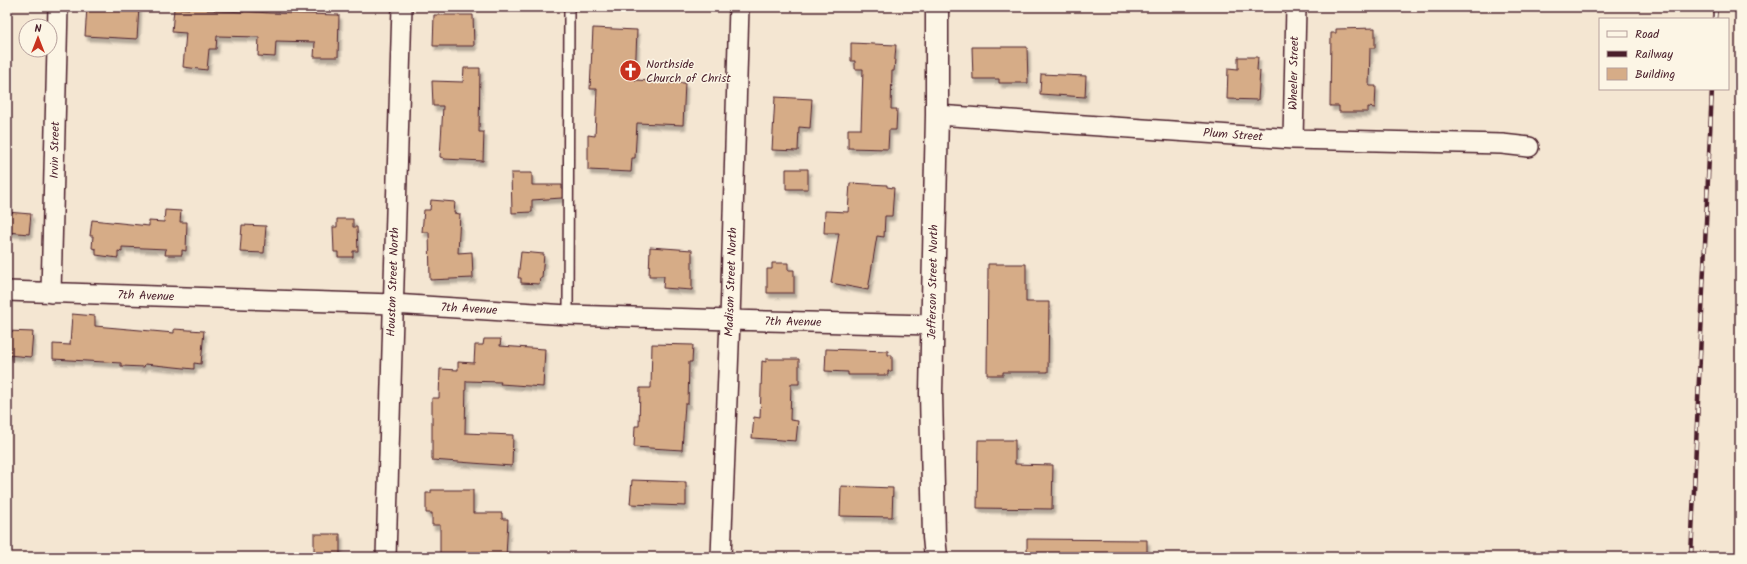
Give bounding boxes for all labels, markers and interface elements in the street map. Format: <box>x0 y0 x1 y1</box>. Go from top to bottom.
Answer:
north arrow <box>18 18 58 58</box>
legend <box>1599 18 1729 90</box>
text: N <box>35 20 42 38</box>
text: Road <box>1635 25 1660 44</box>
street label: Wheeler Street <box>1284 35 1304 110</box>
text: Railway <box>1635 45 1673 64</box>
place label: Northside Church of Christ <box>646 55 731 88</box>
church icon: Northside Church of Christ <box>617 58 643 84</box>
text: Building <box>1635 65 1675 84</box>
street label: Irvin Street <box>45 121 65 179</box>
street label: Plum Street <box>1202 123 1264 147</box>
street label: Jefferson Street North <box>922 224 944 340</box>
street label: Houston Street North <box>382 227 404 337</box>
street label: Madison Street North <box>720 227 742 337</box>
street label: 7th Avenue <box>117 286 175 307</box>
street label: 7th Avenue <box>440 298 498 320</box>
street label: 7th Avenue <box>764 312 822 332</box>

